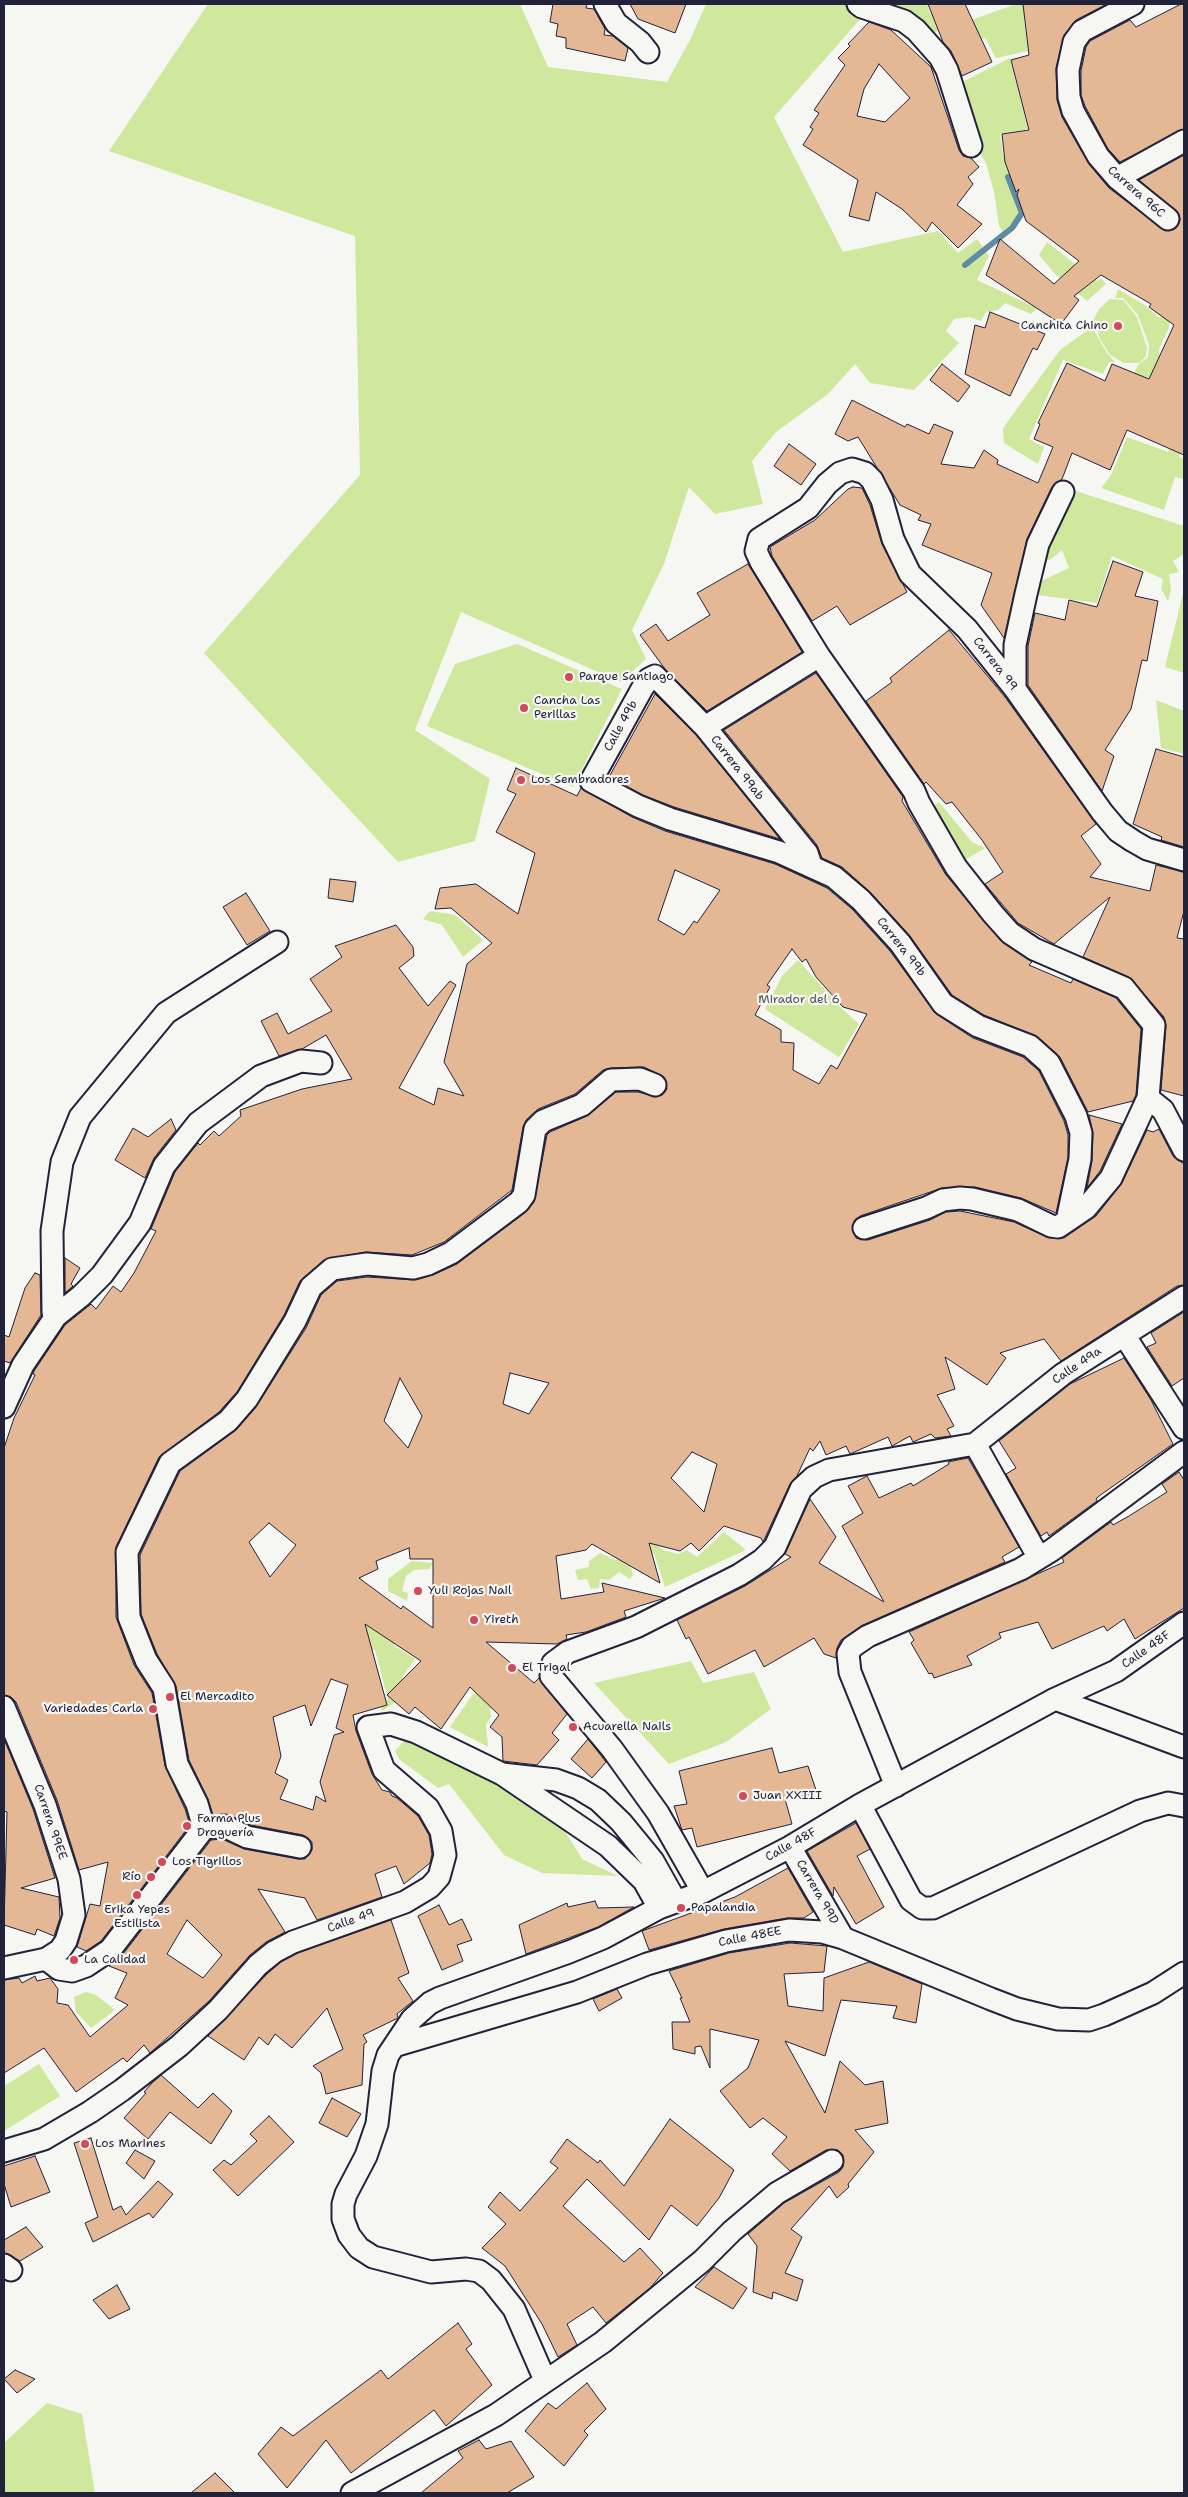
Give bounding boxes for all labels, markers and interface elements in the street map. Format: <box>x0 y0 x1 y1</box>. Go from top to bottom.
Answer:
street label: Carrera 96C <box>1104 163 1168 221</box>
place label: Canchita Chino <box>1021 319 1108 333</box>
marker: Canchita Chino <box>1112 320 1124 332</box>
street label: Carrera 99 <box>970 634 1020 694</box>
place label: Parque Santiago <box>579 670 674 684</box>
marker: Parque Santiago <box>563 671 575 683</box>
place label: Cancha Las Perillas <box>534 694 601 722</box>
street label: Calle 49b <box>601 698 641 754</box>
marker: Cancha Las Perillas <box>518 702 530 714</box>
street label: Carrera 99ab <box>707 733 767 803</box>
place label: Los Sembradores <box>531 773 629 787</box>
marker: Los Sembradores <box>515 774 527 786</box>
street label: Carrera 99b <box>873 915 929 979</box>
park label: Mirador del 6 <box>758 993 840 1007</box>
street label: Calle 49a <box>1050 1344 1104 1388</box>
place label: Yuli Rojas Nail <box>428 1584 512 1598</box>
marker: Yuli Rojas Nail <box>412 1585 424 1597</box>
place label: Yireth <box>484 1613 519 1627</box>
marker: Yireth <box>468 1614 480 1626</box>
street label: Calle 48F <box>1119 1628 1173 1672</box>
place label: El Trigal <box>522 1661 570 1675</box>
marker: El Trigal <box>506 1662 518 1674</box>
place label: El Mercadito <box>180 1690 254 1704</box>
marker: El Mercadito <box>164 1691 176 1703</box>
place label: Variedades Carla <box>44 1702 143 1716</box>
marker: Variedades Carla <box>147 1703 159 1715</box>
place label: Acuarella Nails <box>583 1720 671 1734</box>
marker: Acuarella Nails <box>567 1721 579 1733</box>
street label: Carrera 99EE <box>30 1782 70 1862</box>
place label: Juan XXIII <box>753 1789 822 1803</box>
marker: Juan XXIII <box>737 1790 749 1802</box>
place label: Farma Plus Droguería <box>197 1812 261 1840</box>
marker: Farma Plus Droguería <box>181 1820 193 1832</box>
street label: Calle 48F <box>763 1825 819 1865</box>
place label: Los Tigrillos <box>172 1855 242 1869</box>
marker: Los Tigrillos <box>156 1856 168 1868</box>
street label: Carrera 99D <box>793 1857 841 1927</box>
place label: Río <box>122 1870 141 1884</box>
marker: Río <box>145 1871 157 1883</box>
marker: Erika Yepes Estilista <box>131 1889 143 1901</box>
place label: Papalandia <box>691 1901 756 1915</box>
marker: Papalandia <box>675 1902 687 1914</box>
place label: Erika Yepes Estilista <box>104 1903 170 1931</box>
street label: Calle 49 <box>326 1906 376 1936</box>
street label: Calle 48EE <box>717 1924 783 1950</box>
place label: La Calidad <box>84 1953 146 1967</box>
marker: La Calidad <box>68 1954 80 1966</box>
place label: Los Marines <box>95 2137 166 2151</box>
marker: Los Marines <box>79 2138 91 2150</box>

